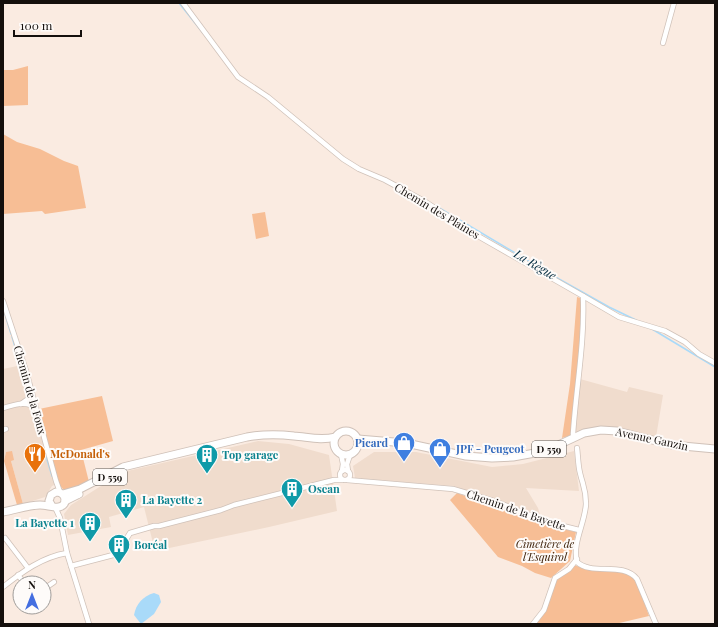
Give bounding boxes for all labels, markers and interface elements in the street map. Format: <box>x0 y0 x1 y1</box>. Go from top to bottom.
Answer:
scale bar <box>14 12 81 38</box>
text: 100 m <box>20 17 53 33</box>
street label: Chemin des Plaines <box>392 179 483 242</box>
water label: La Règue <box>510 245 560 283</box>
street label: Chemin de la Foux <box>11 344 50 436</box>
street label: Avenue Ganzin <box>613 423 690 454</box>
shop icon: Picard <box>391 430 417 463</box>
place label: Picard <box>355 435 388 450</box>
shop icon: JPF - Peugeot <box>427 436 453 469</box>
restaurant icon: McDonald's <box>22 441 48 474</box>
place label: JPF - Peugeot <box>455 441 524 456</box>
road number: D 559 <box>532 441 566 457</box>
building icon: Top garage <box>194 442 220 475</box>
place label: McDonald's <box>50 446 110 461</box>
place label: Top garage <box>222 447 279 462</box>
road number: D 559 <box>93 469 127 485</box>
building icon: Osean <box>279 476 305 509</box>
place label: Osean <box>308 481 340 496</box>
street label: Chemin de la Bayette <box>465 486 568 534</box>
building icon: La Bayette 2 <box>113 487 139 520</box>
place label: La Bayette 2 <box>142 492 202 507</box>
building icon: La Bayette 1 <box>77 510 103 543</box>
place label: La Bayette 1 <box>15 515 74 530</box>
building icon: Boréal <box>106 532 132 565</box>
park label: Cimetière de l'Esquirol <box>516 536 575 564</box>
place label: Boréal <box>134 537 168 552</box>
north arrow <box>12 575 52 615</box>
text: N <box>28 577 36 592</box>

